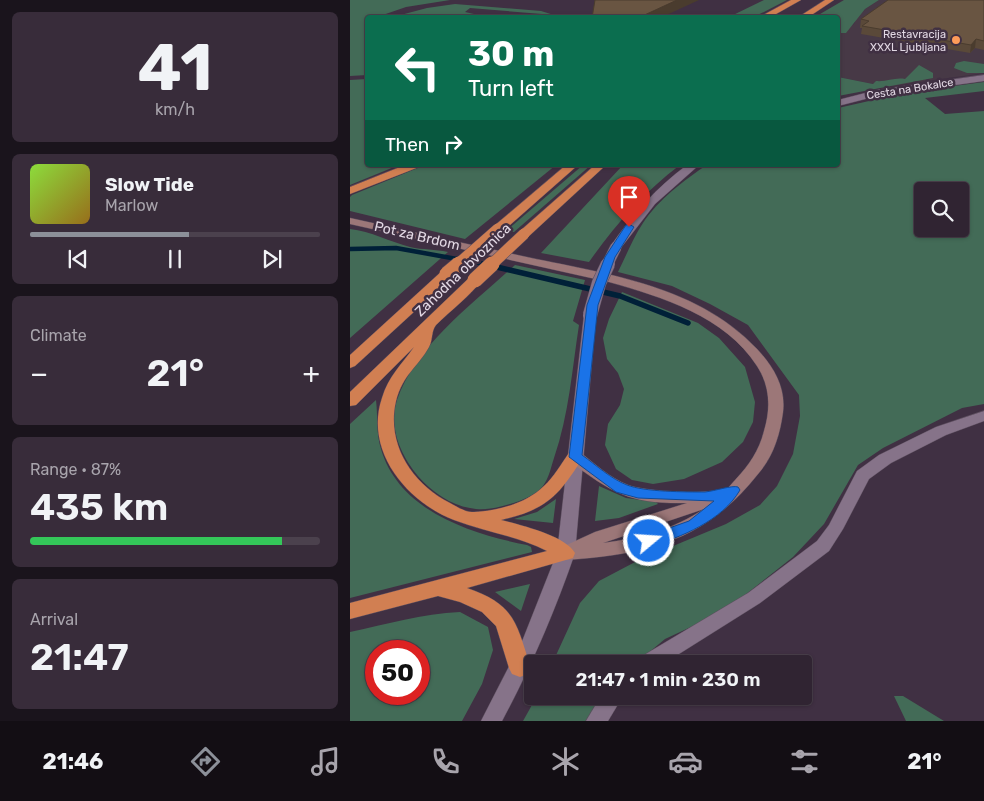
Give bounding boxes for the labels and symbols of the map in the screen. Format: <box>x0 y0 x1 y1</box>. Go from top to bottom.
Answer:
place label: Restavracija XXXL Ljubljana <box>870 28 946 54</box>
marker: Restavracija XXXL Ljubljana <box>950 34 962 46</box>
street label: Cesta na Bokalce <box>866 76 954 102</box>
pin <box>608 176 650 227</box>
street label: Pot za Brdom <box>373 218 461 254</box>
street label: Zahodna obvoznica <box>412 220 514 320</box>
position arrow <box>622 514 674 566</box>
speed limit sign: 50 <box>365 640 430 705</box>

